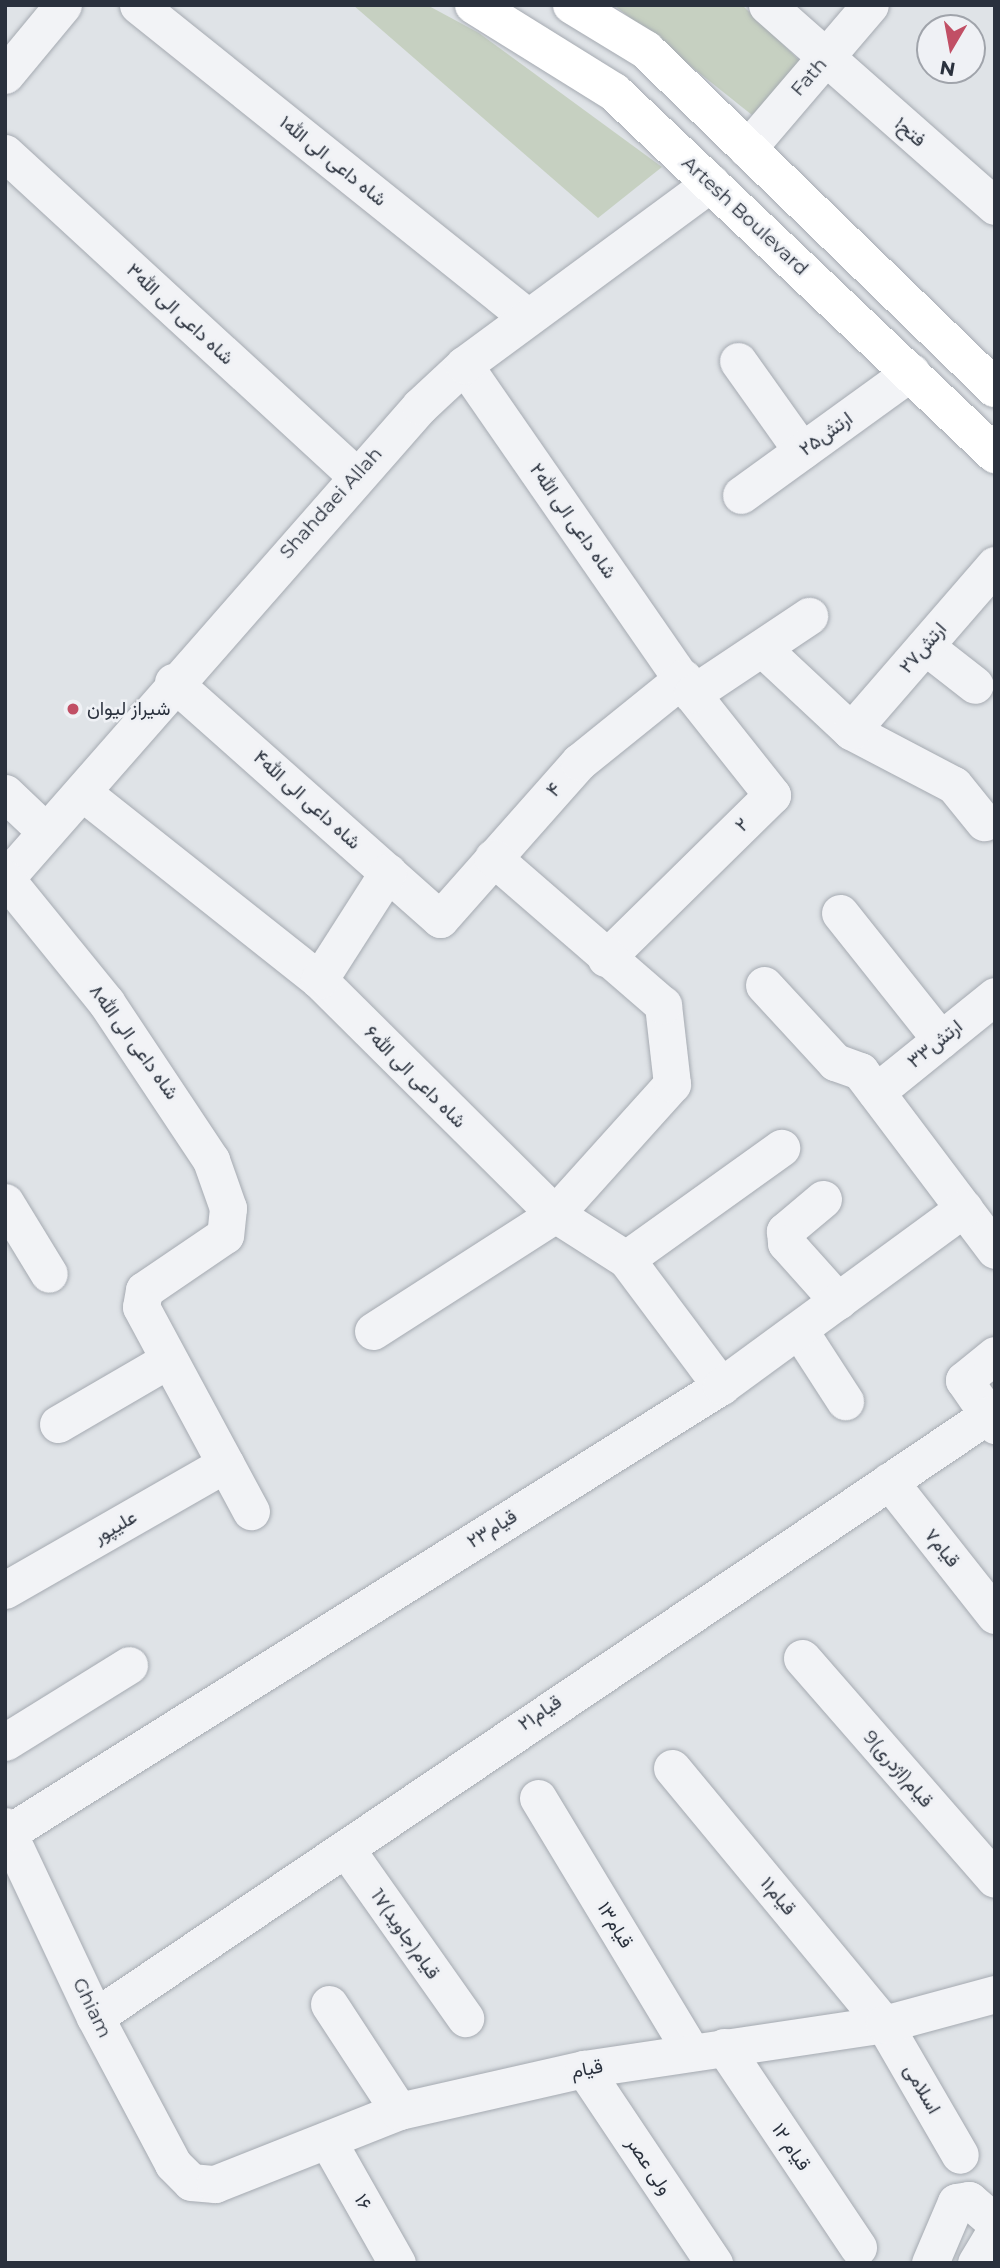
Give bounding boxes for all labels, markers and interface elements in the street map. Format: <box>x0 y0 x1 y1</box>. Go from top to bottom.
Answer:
north arrow <box>916 14 986 84</box>
street label: Fath <box>786 53 832 101</box>
text: N <box>938 56 957 81</box>
street label: شاه داعی الی الله۱ <box>275 111 391 211</box>
street label: ۱فتح <box>890 112 930 152</box>
street label: Artesh Boulevard <box>677 152 813 280</box>
street label: شاه داعی الی الله۳ <box>122 259 238 369</box>
street label: ارتش۲۵ <box>795 407 857 461</box>
street label: Shahdaei Allah <box>275 443 387 563</box>
street label: شاه داعی الی الله۲ <box>525 459 621 583</box>
street label: ارتش۲۷ <box>895 618 951 678</box>
place label: شیراز لیوان <box>87 698 171 720</box>
marker: شیراز لیوان <box>65 701 81 717</box>
street label: شاه داعی الی الله۴ <box>249 746 365 854</box>
street label: ۴ <box>542 778 566 802</box>
street label: ۲ <box>731 813 753 837</box>
street label: شاه داعی الی الله۸ <box>85 980 183 1104</box>
street label: ارتش۳۳ <box>903 1015 967 1073</box>
street label: شاه داعی الی الله۶ <box>359 1021 471 1133</box>
street label: قیام۲۳ <box>463 1505 521 1553</box>
street label: علیپور <box>89 1506 141 1548</box>
street label: قیام۷ <box>920 1524 964 1572</box>
street label: قیام۲۱ <box>514 1690 566 1736</box>
street label: قیام(اژدری)9 <box>858 1726 938 1812</box>
street label: قیام۱۱ <box>756 1872 800 1920</box>
street label: قیام(جاوید)1۷ <box>366 1885 444 1983</box>
street label: قیام۱۳ <box>592 1898 638 1952</box>
street label: Ghiam <box>68 1974 116 2042</box>
street label: قیام <box>569 2055 605 2083</box>
street label: اسلامی <box>899 2060 945 2118</box>
street label: قیام ۱۲ <box>767 2119 815 2175</box>
street label: ولی عصر <box>621 2133 677 2199</box>
street label: ۱۶ <box>349 2190 377 2214</box>

